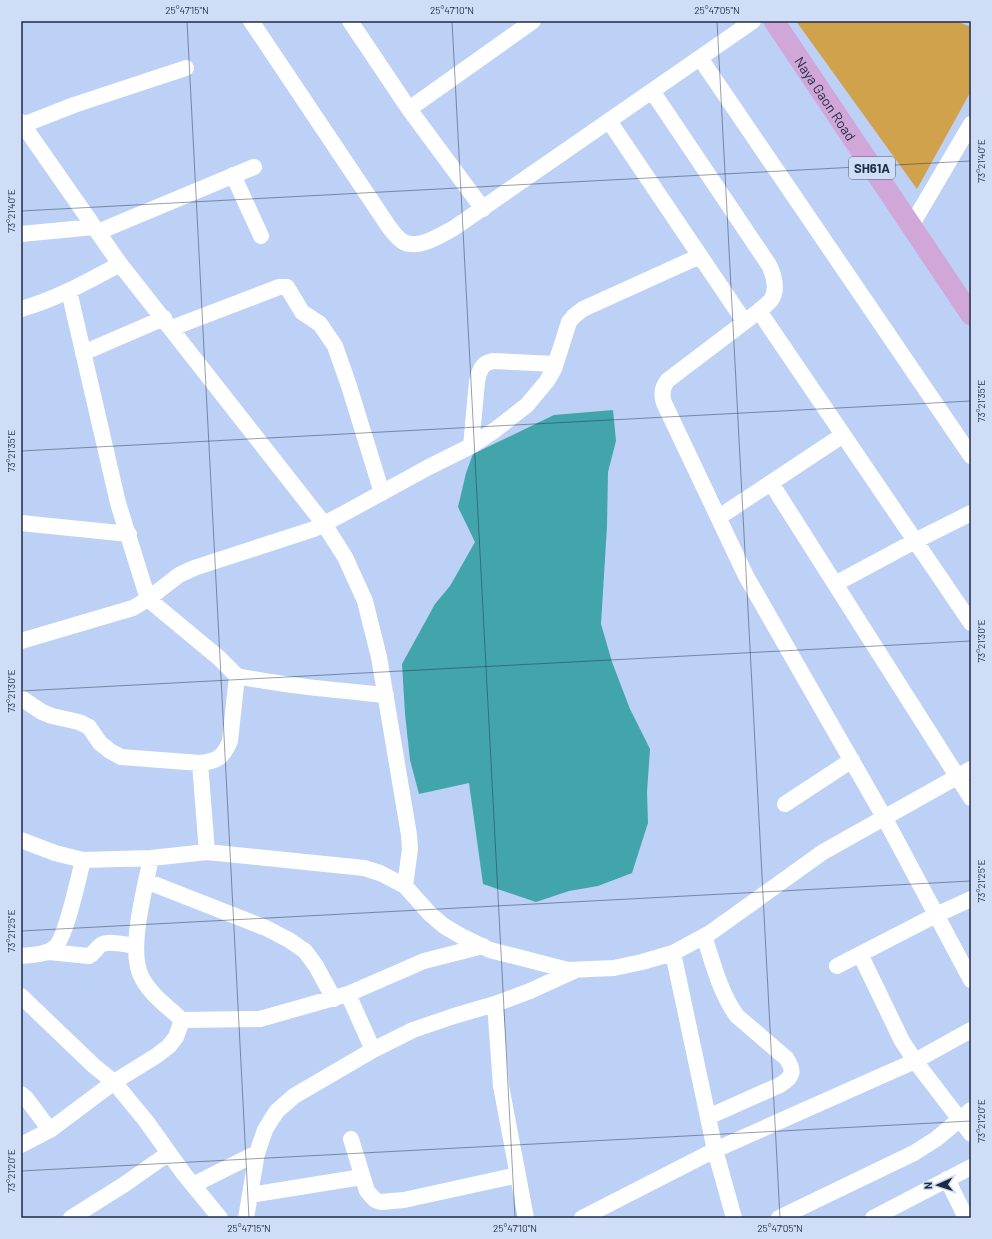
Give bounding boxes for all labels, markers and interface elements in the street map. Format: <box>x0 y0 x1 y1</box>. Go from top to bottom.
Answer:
text: 25°47'15"N <box>165 4 209 16</box>
text: 25°47'10"N <box>430 4 474 16</box>
text: 25°47'05"N <box>694 4 740 16</box>
street label: Naya Gaon Road <box>792 53 860 143</box>
text: 73°21'40"E <box>975 139 987 183</box>
road number: SH61A <box>849 157 895 179</box>
text: 73°21'40"E <box>5 189 17 233</box>
text: 73°21'35"E <box>975 380 987 422</box>
text: 73°21'35"E <box>5 430 17 472</box>
text: 73°21'30"E <box>975 619 987 663</box>
text: 73°21'30"E <box>5 669 17 713</box>
text: 73°21'25"E <box>975 860 987 902</box>
text: 73°21'25"E <box>5 910 17 952</box>
text: 73°21'20"E <box>975 1099 987 1143</box>
text: 73°21'20"E <box>5 1149 17 1193</box>
north arrow <box>918 1165 958 1205</box>
text: N <box>921 1182 934 1190</box>
text: 25°47'15"N <box>227 1222 271 1234</box>
text: 25°47'10"N <box>493 1222 537 1234</box>
text: 25°47'05"N <box>757 1222 803 1234</box>

